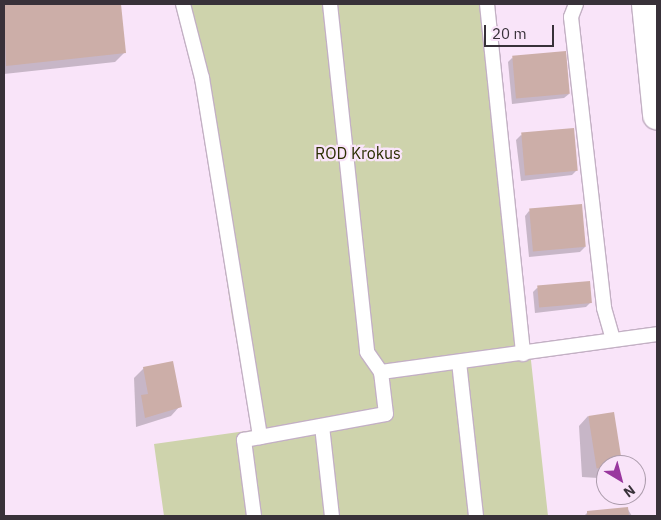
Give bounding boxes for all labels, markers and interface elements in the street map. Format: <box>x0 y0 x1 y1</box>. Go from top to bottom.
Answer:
scale bar <box>486 15 556 47</box>
text: 20 m <box>492 24 527 43</box>
park label: ROD Krokus <box>315 143 401 163</box>
north arrow <box>596 455 646 505</box>
text: N <box>620 481 639 501</box>

